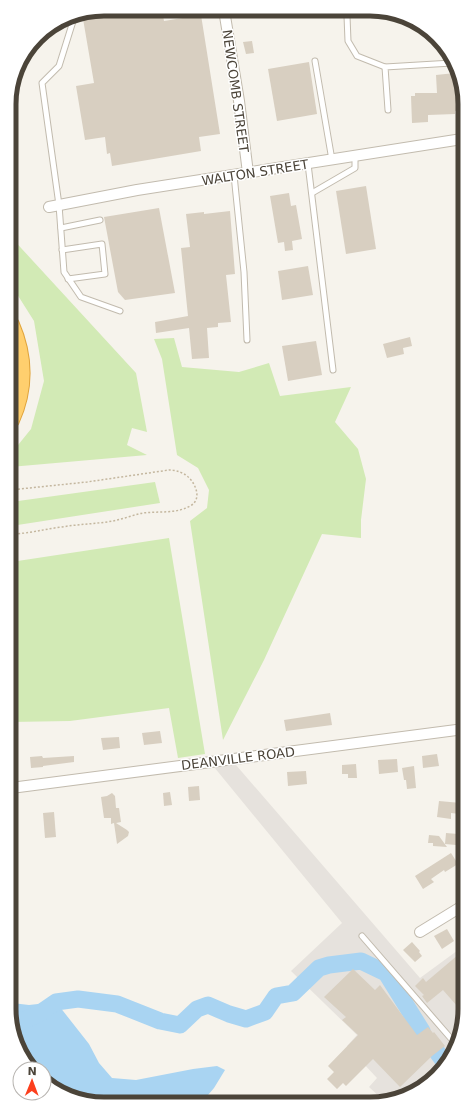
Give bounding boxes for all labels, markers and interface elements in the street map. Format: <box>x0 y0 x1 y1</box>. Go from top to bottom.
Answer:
street label: NEWCOMB STREET <box>219 29 252 154</box>
street label: WALTON STREET <box>201 157 310 188</box>
street label: DEANVILLE ROAD <box>180 744 296 773</box>
north arrow <box>12 1061 52 1101</box>
text: N <box>27 1065 37 1078</box>

